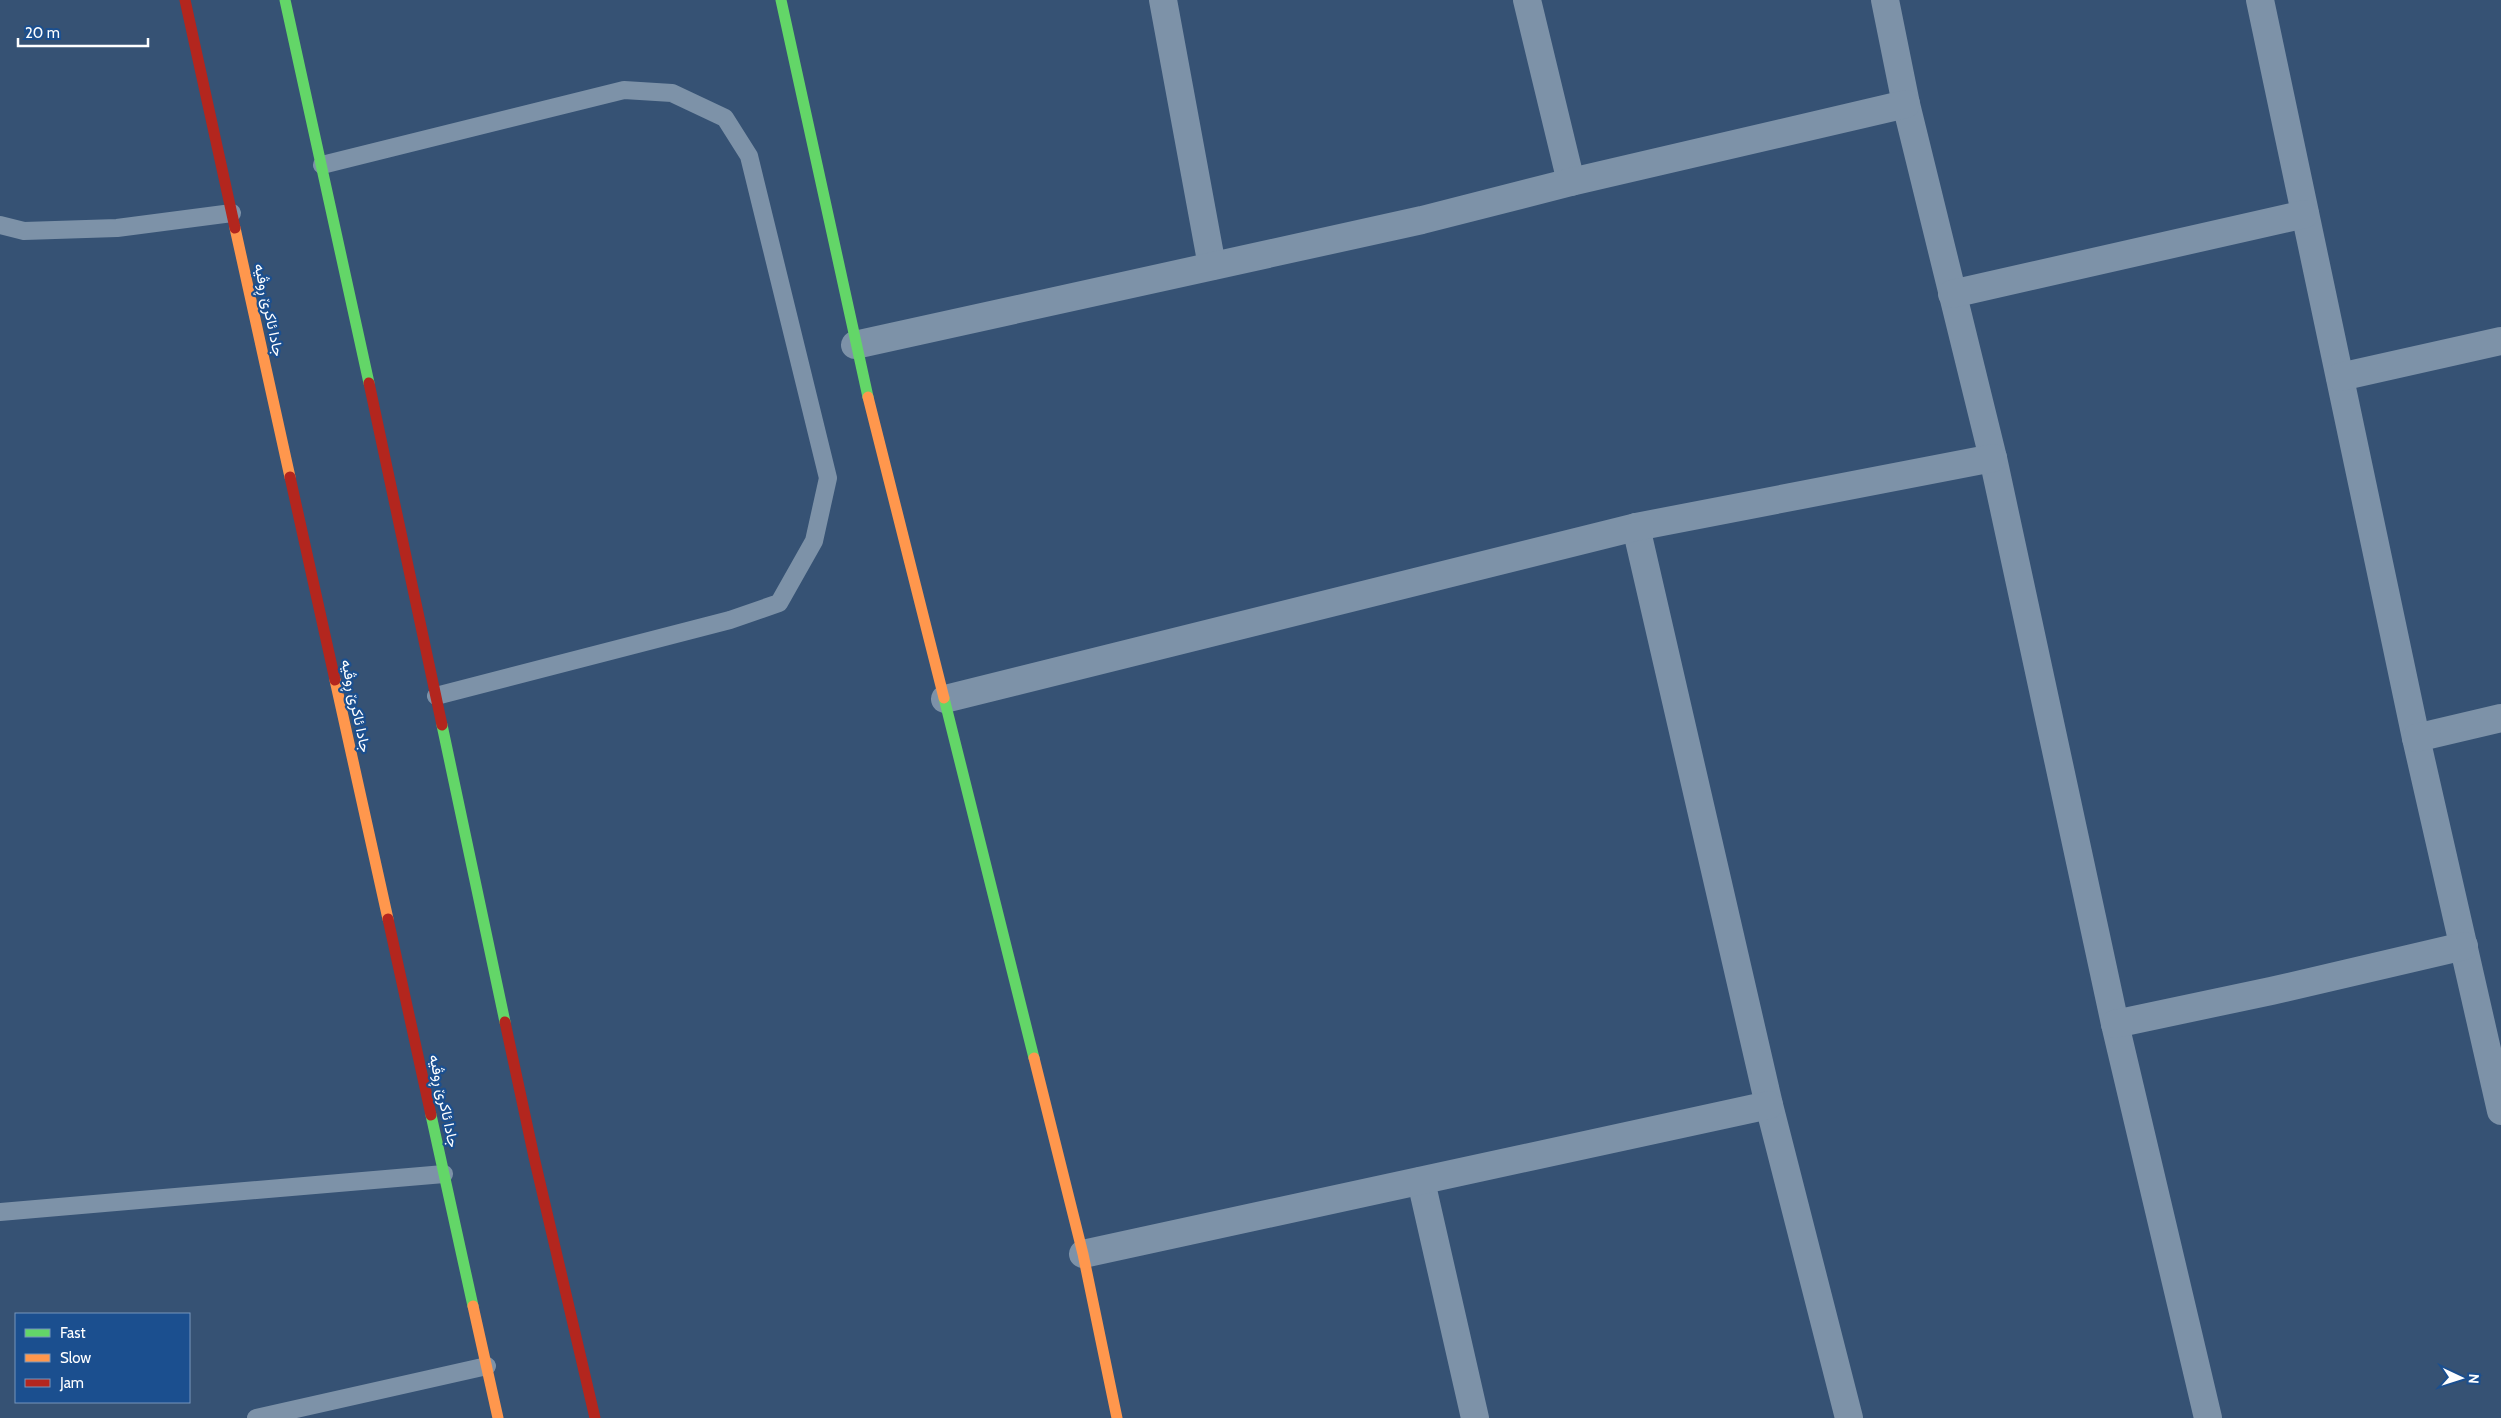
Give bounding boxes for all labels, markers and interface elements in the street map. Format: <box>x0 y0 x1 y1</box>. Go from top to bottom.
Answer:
scale bar <box>18 15 148 47</box>
text: 20 m <box>25 24 60 42</box>
street label: جادا ئاکرێ ڕوڤیە <box>247 262 288 359</box>
street label: جادا ئاکرێ ڕوڤیە <box>334 658 375 755</box>
street label: جادا ئاکرێ ڕوڤیە <box>422 1053 463 1150</box>
legend <box>15 1313 190 1403</box>
text: Fast <box>60 1324 85 1342</box>
text: Slow <box>60 1349 91 1367</box>
north arrow <box>2436 1353 2486 1403</box>
text: N <box>2465 1373 2483 1384</box>
text: Jam <box>59 1374 84 1392</box>

